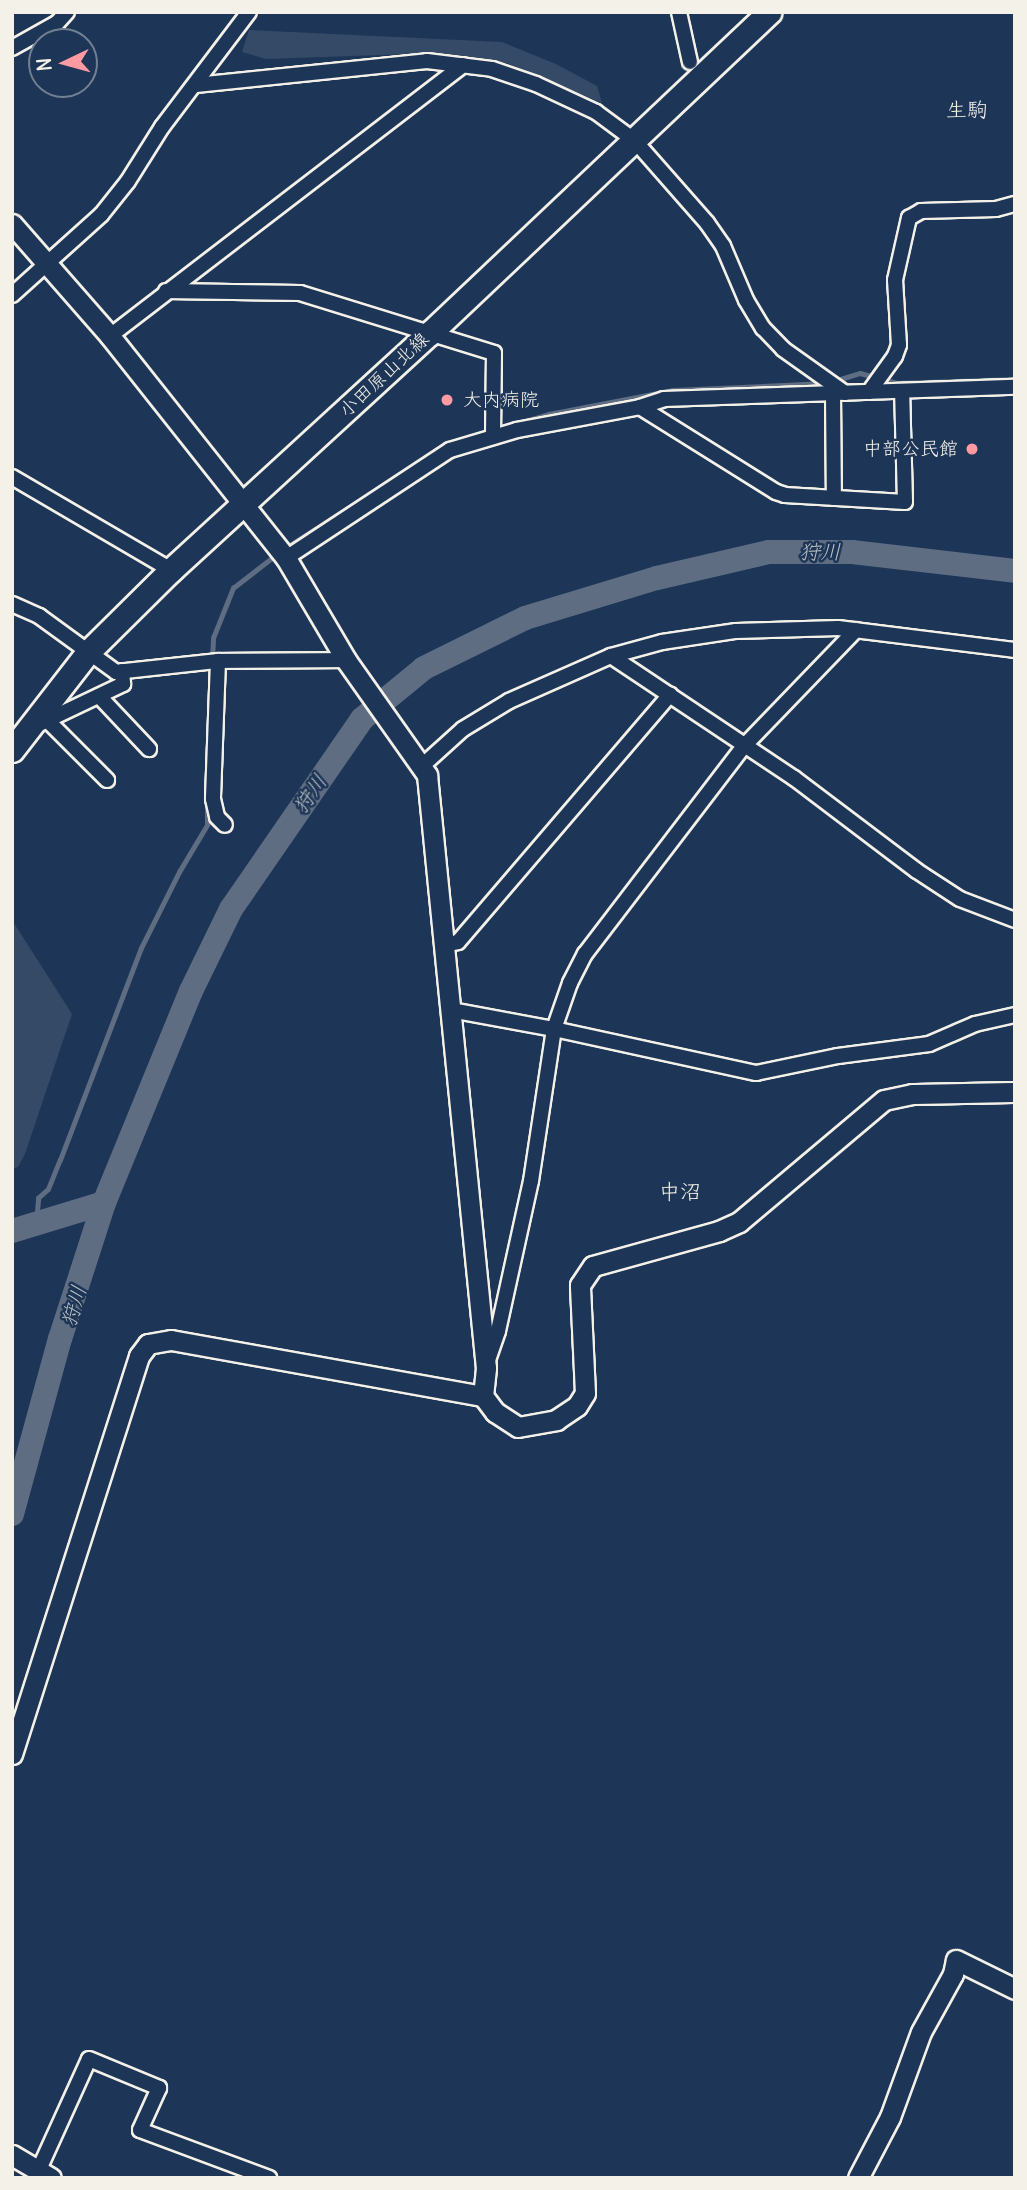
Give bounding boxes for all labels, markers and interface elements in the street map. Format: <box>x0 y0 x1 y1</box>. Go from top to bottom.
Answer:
north arrow <box>28 28 98 98</box>
text: N <box>32 57 57 72</box>
district label: 生駒 <box>946 97 988 123</box>
street label: 小田原山北線 <box>335 328 433 422</box>
place label: 大内病院 <box>463 389 539 411</box>
marker: 大内病院 <box>437 390 457 410</box>
place label: 中部公民館 <box>863 438 958 460</box>
marker: 中部公民館 <box>964 441 980 457</box>
water label: 狩川 <box>799 539 841 565</box>
water label: 狩川 <box>288 770 332 818</box>
district label: 中沼 <box>659 1179 701 1205</box>
water label: 狩川 <box>56 1282 92 1330</box>

